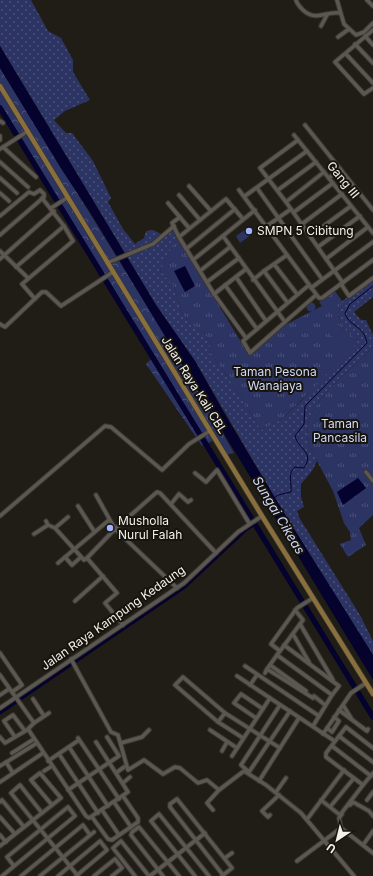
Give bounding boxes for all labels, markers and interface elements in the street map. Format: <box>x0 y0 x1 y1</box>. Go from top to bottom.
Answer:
street label: Gang III <box>324 158 363 201</box>
place label: SMPN 5 Cibitung <box>257 223 354 238</box>
marker: SMPN 5 Cibitung <box>244 226 254 236</box>
street label: Jalan Raya Kali CBL <box>158 333 231 436</box>
park label: Taman Pesona Wanajaya <box>233 364 317 393</box>
park label: Taman Pancasila <box>313 416 367 445</box>
water label: Sungai Cikeas <box>249 473 309 557</box>
place label: Musholla Nurul Falah <box>118 513 182 542</box>
marker: Musholla Nurul Falah <box>105 523 115 533</box>
street label: Jalan Raya Kampung Kedaung <box>38 562 188 673</box>
north arrow <box>317 820 357 860</box>
text: U <box>324 840 339 856</box>

